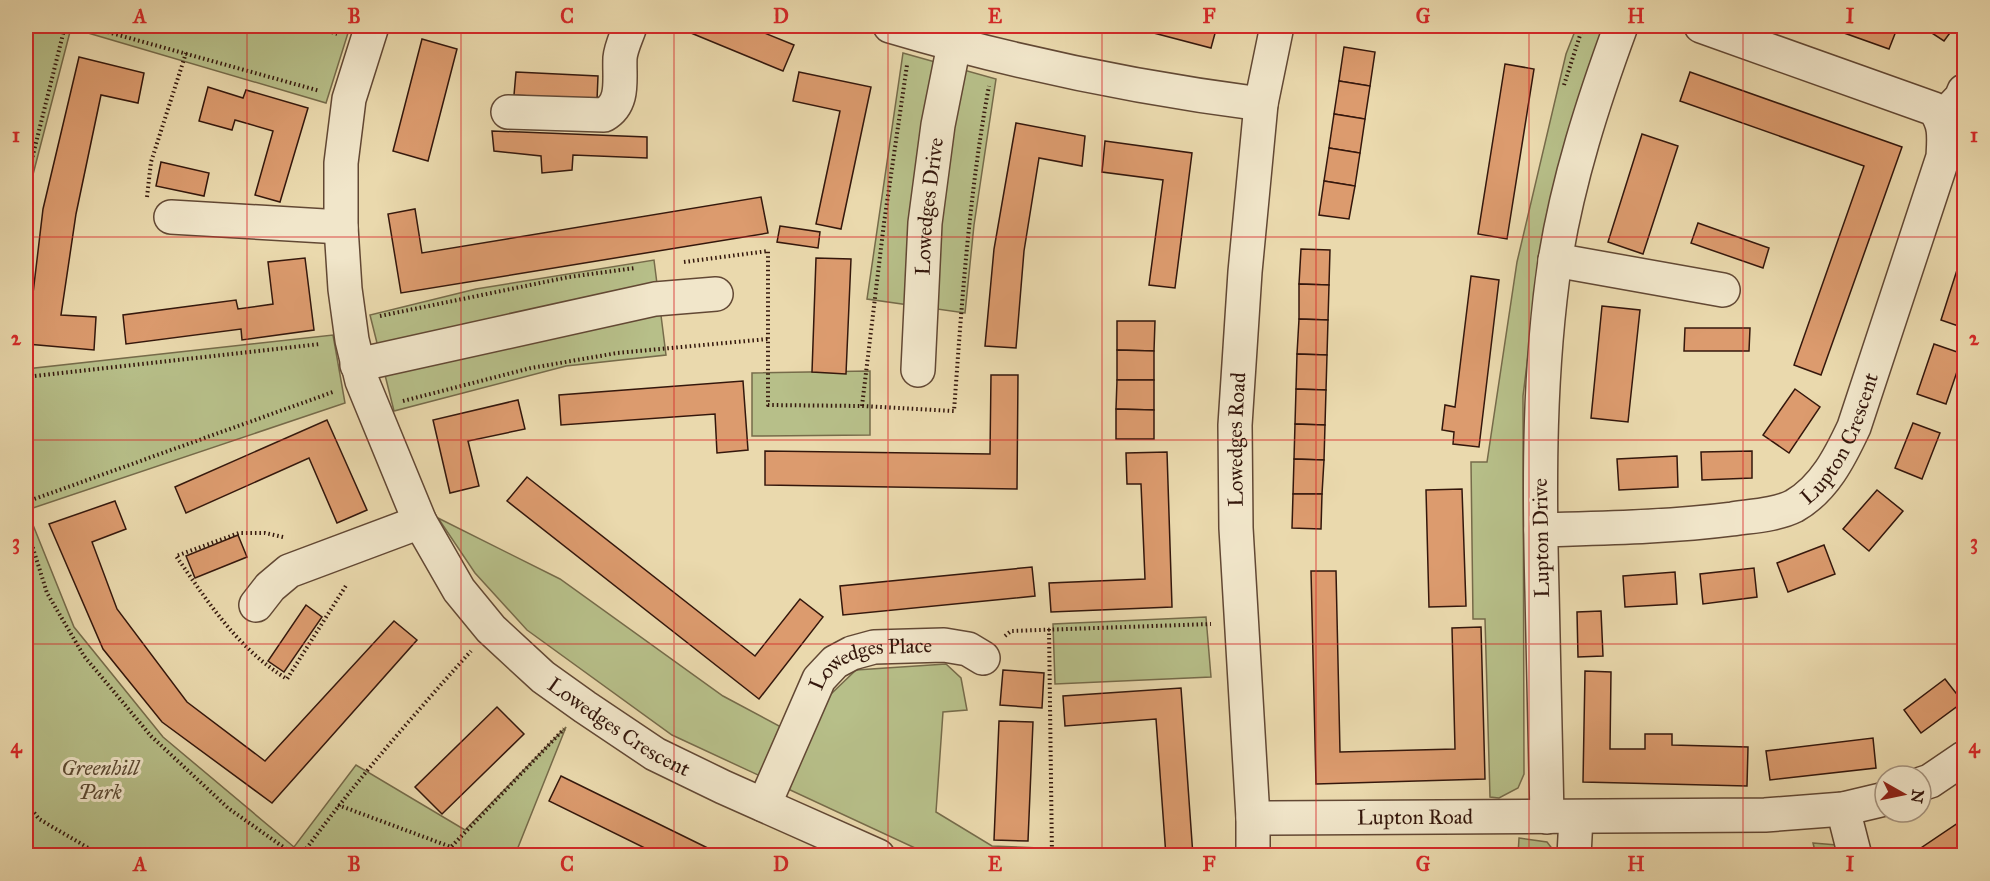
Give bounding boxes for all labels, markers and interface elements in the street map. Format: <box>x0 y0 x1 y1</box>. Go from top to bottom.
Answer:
text: A <box>131 4 147 28</box>
text: B <box>347 4 361 28</box>
text: C <box>560 4 574 28</box>
text: D <box>773 4 789 28</box>
text: E <box>988 4 1003 28</box>
text: F <box>1202 4 1216 28</box>
text: G <box>1416 4 1431 28</box>
text: H <box>1627 4 1645 28</box>
text: I <box>1846 4 1855 28</box>
text: 1 <box>12 123 20 147</box>
text: 1 <box>1970 123 1978 147</box>
street label: Lowedges Drive <box>910 136 949 276</box>
text: 2 <box>11 326 22 350</box>
text: 2 <box>1969 326 1980 350</box>
street label: Lupton Crescent <box>1795 369 1884 510</box>
street label: Lowedges Road <box>1222 371 1251 507</box>
street label: Lupton Drive <box>1527 478 1555 598</box>
text: 3 <box>12 530 20 555</box>
text: 3 <box>1970 530 1978 555</box>
street label: Lowedges Place <box>803 632 933 694</box>
street label: Lowedges Crescent <box>543 672 695 782</box>
text: 4 <box>10 734 22 759</box>
text: 4 <box>1968 734 1980 759</box>
park label: Greenhill Park <box>61 755 141 805</box>
north arrow <box>1873 764 1933 824</box>
text: N <box>1907 788 1928 805</box>
street label: Lupton Road <box>1357 804 1474 830</box>
text: A <box>131 852 147 876</box>
text: B <box>347 852 361 876</box>
text: C <box>560 852 574 876</box>
text: D <box>773 852 789 876</box>
text: E <box>988 852 1003 876</box>
text: F <box>1202 852 1216 876</box>
text: G <box>1416 852 1431 876</box>
text: H <box>1627 852 1645 876</box>
text: I <box>1846 852 1855 876</box>

